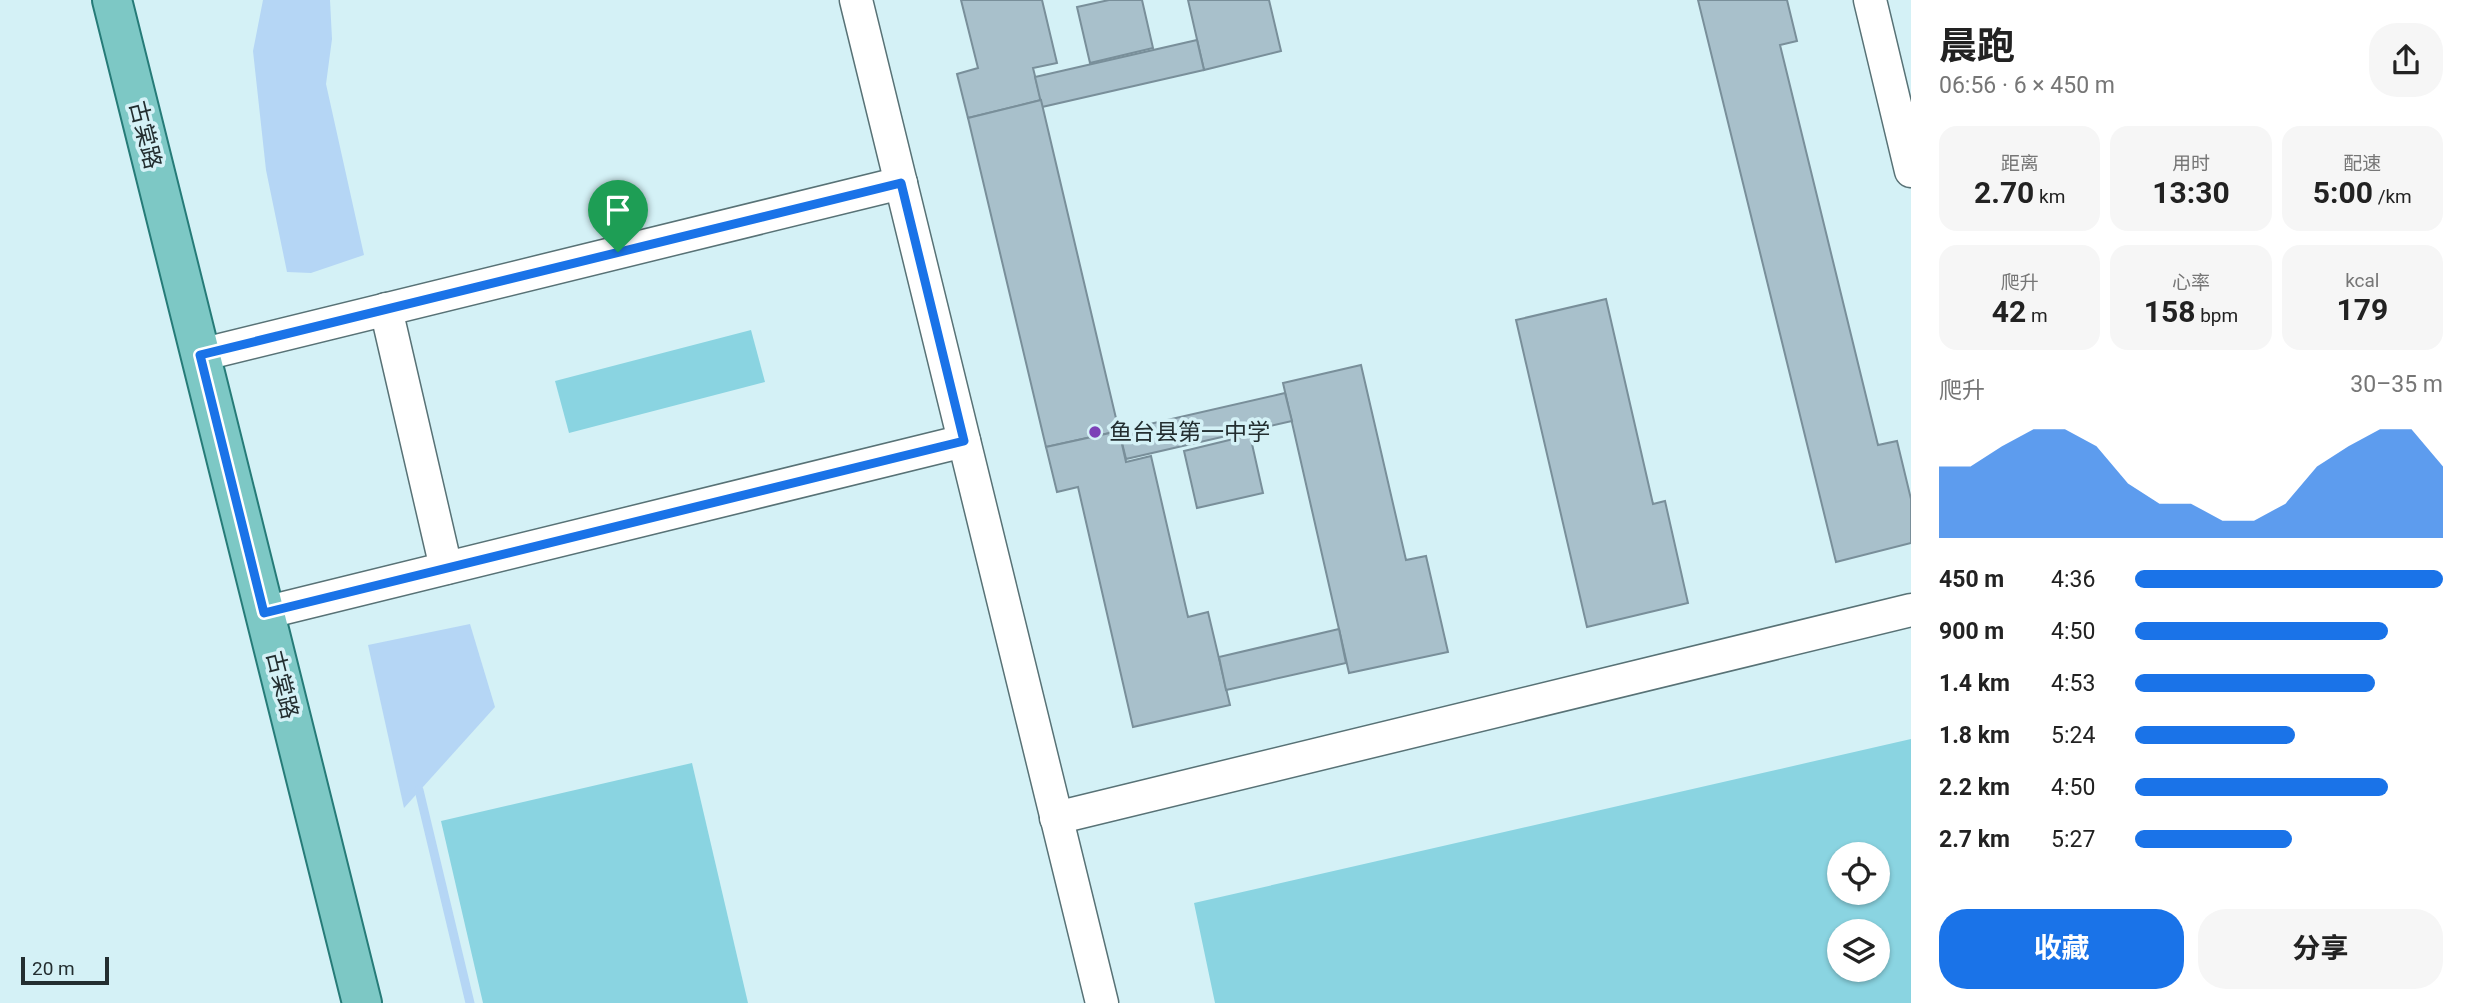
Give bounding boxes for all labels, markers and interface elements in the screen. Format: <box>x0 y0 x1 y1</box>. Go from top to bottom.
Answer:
button: share <box>2369 23 2443 97</box>
text: 晨跑 <box>1939 24 2015 68</box>
text: 06:56 · 6 × 450 m <box>1939 72 2115 99</box>
street label: 古棠路 <box>124 98 166 172</box>
text: 距离 <box>2001 152 2039 175</box>
text: 用时 <box>2172 152 2210 175</box>
text: 配速 <box>2343 152 2381 175</box>
text: 2.70 <box>1974 175 2034 210</box>
text: 13:30 <box>2152 175 2230 210</box>
text: 5:00 <box>2313 175 2373 210</box>
pin <box>588 180 648 252</box>
text: km <box>2034 185 2065 208</box>
text: /km <box>2373 185 2412 208</box>
icon: arrive <box>599 191 637 229</box>
text: kcal <box>2345 269 2380 292</box>
text: 爬升 <box>2001 271 2039 294</box>
text: 心率 <box>2172 271 2210 294</box>
text: 179 <box>2337 292 2388 327</box>
text: 42 <box>1992 294 2026 329</box>
text: 158 <box>2144 294 2195 329</box>
text: m <box>2026 304 2048 327</box>
text: bpm <box>2195 304 2238 327</box>
text: 30–35 m <box>2350 371 2443 398</box>
text: 爬升 <box>1939 377 1985 404</box>
place label: 鱼台县第一中学 <box>1109 419 1270 446</box>
marker: 鱼台县第一中学 <box>1087 424 1103 440</box>
text: 450 m <box>1939 566 2004 593</box>
text: 4:36 <box>2051 566 2095 593</box>
text: 900 m <box>1939 618 2004 645</box>
text: 4:50 <box>2051 618 2095 645</box>
street label: 古棠路 <box>261 648 303 722</box>
text: 1.4 km <box>1939 670 2010 697</box>
text: 4:53 <box>2051 670 2095 697</box>
text: 1.8 km <box>1939 722 2010 749</box>
text: 5:24 <box>2051 722 2095 749</box>
text: 2.2 km <box>1939 774 2010 801</box>
text: 4:50 <box>2051 774 2095 801</box>
text: 2.7 km <box>1939 826 2010 853</box>
text: 5:27 <box>2051 826 2095 853</box>
map controls <box>1827 842 1890 982</box>
button: locate <box>1827 842 1890 905</box>
button: 收藏 <box>1939 909 2184 989</box>
button: 分享 <box>2198 909 2443 989</box>
button: layers <box>1827 919 1890 982</box>
scale bar <box>21 954 108 986</box>
text: 20 m <box>32 957 75 980</box>

